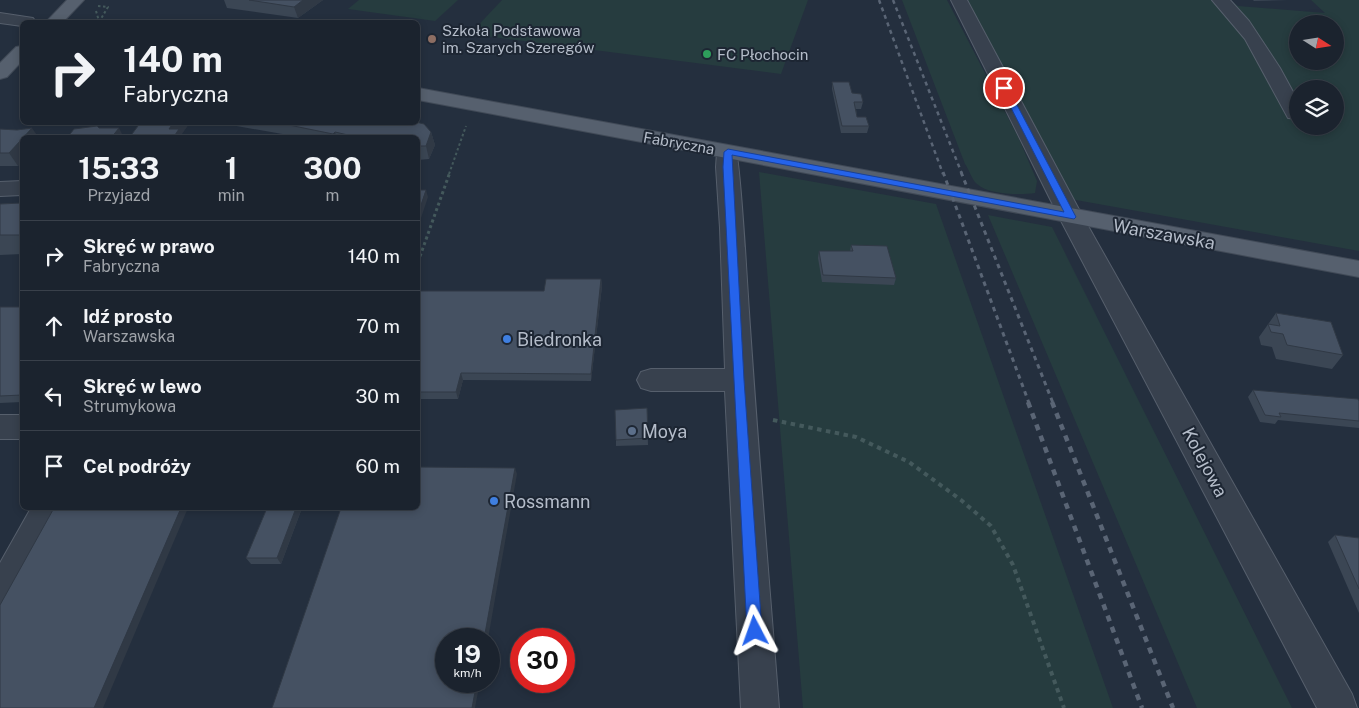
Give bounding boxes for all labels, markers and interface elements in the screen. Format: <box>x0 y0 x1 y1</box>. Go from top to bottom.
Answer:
north arrow <box>1289 15 1344 70</box>
map controls <box>1289 15 1344 135</box>
place label: Szkoła Podstawowa im. Szarych Szeregów <box>442 22 595 56</box>
marker: Szkoła Podstawowa im. Szarych Szeregów <box>426 33 438 45</box>
text: 140 m <box>123 39 223 80</box>
icon: right <box>40 40 105 105</box>
place label: FC Płochocin <box>717 46 809 63</box>
marker: FC Płochocin <box>701 48 713 60</box>
pin <box>983 67 1025 109</box>
icon: arrive <box>990 74 1018 102</box>
button: layers <box>1289 80 1344 135</box>
text: Fabryczna <box>123 81 229 107</box>
street label: Fabryczna <box>642 128 716 158</box>
text: 15:33 <box>78 150 159 186</box>
text: 1 <box>225 150 238 186</box>
text: 300 <box>303 150 362 186</box>
text: Przyjazd <box>87 186 150 205</box>
text: min <box>218 186 245 205</box>
text: m <box>326 186 339 205</box>
street label: Warszawska <box>1111 215 1217 253</box>
text: Skręć w prawo <box>83 235 215 257</box>
icon: right <box>40 242 68 270</box>
text: 140 m <box>348 245 400 267</box>
text: Fabryczna <box>83 257 160 276</box>
text: Idź prosto <box>83 305 173 327</box>
icon: ahead <box>40 312 68 340</box>
text: 70 m <box>356 315 400 337</box>
text: Warszawska <box>83 327 175 346</box>
place label: Biedronka <box>517 329 602 350</box>
marker: Biedronka <box>501 333 513 345</box>
text: Skręć w lewo <box>83 375 202 397</box>
icon: left <box>40 382 68 410</box>
text: 30 m <box>355 385 400 407</box>
text: Strumykowa <box>83 397 176 416</box>
place label: Moya <box>642 421 687 442</box>
street label: Kolejowa <box>1178 424 1232 500</box>
marker: Moya <box>626 425 638 437</box>
icon: arrive <box>40 452 68 480</box>
text: Cel podróży <box>83 455 191 477</box>
text: 60 m <box>356 455 400 477</box>
place label: Rossmann <box>504 491 590 512</box>
marker: Rossmann <box>488 495 500 507</box>
position arrow <box>728 604 780 656</box>
speed limit sign: 30 <box>510 628 575 693</box>
text: 19 <box>454 639 481 669</box>
text: km/h <box>453 666 482 680</box>

